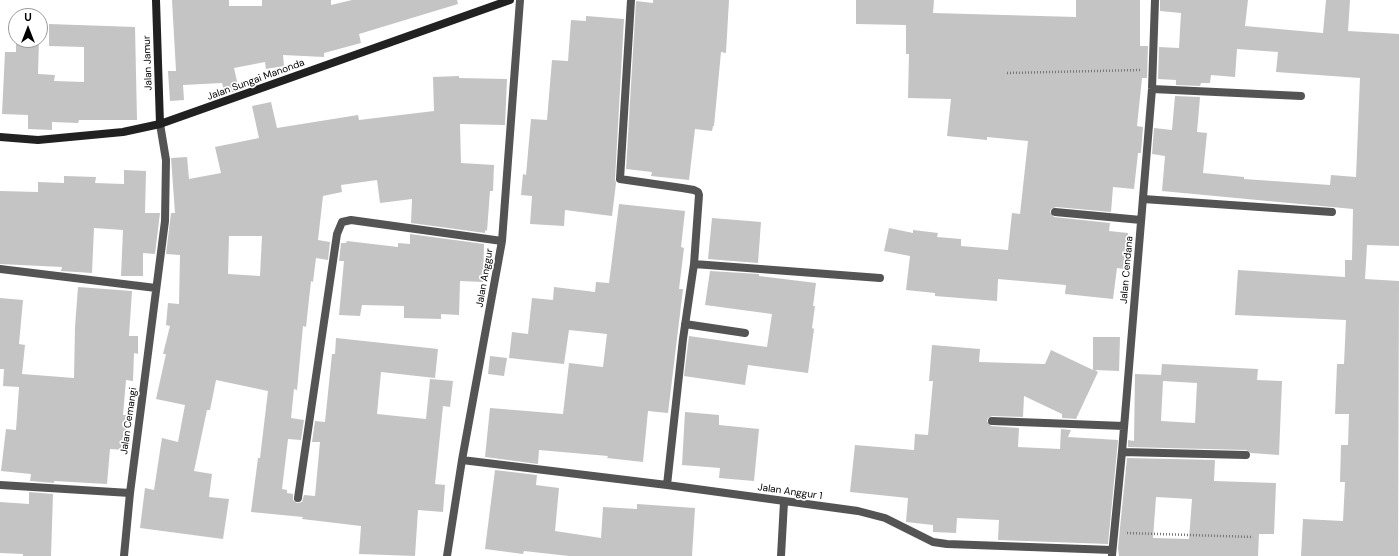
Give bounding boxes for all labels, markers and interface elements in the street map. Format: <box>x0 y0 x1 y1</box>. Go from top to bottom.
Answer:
north arrow <box>8 8 48 48</box>
text: U <box>24 10 32 24</box>
street label: Jalan Jamur <box>141 35 155 91</box>
street label: Jalan Sungai Manonda <box>206 57 306 103</box>
street label: Jalan Cendana <box>1118 236 1136 304</box>
street label: Jalan Anggur <box>474 248 496 308</box>
street label: Jalan Cemangi <box>118 387 140 455</box>
street label: Jalan Anggur 1 <box>757 482 823 502</box>

